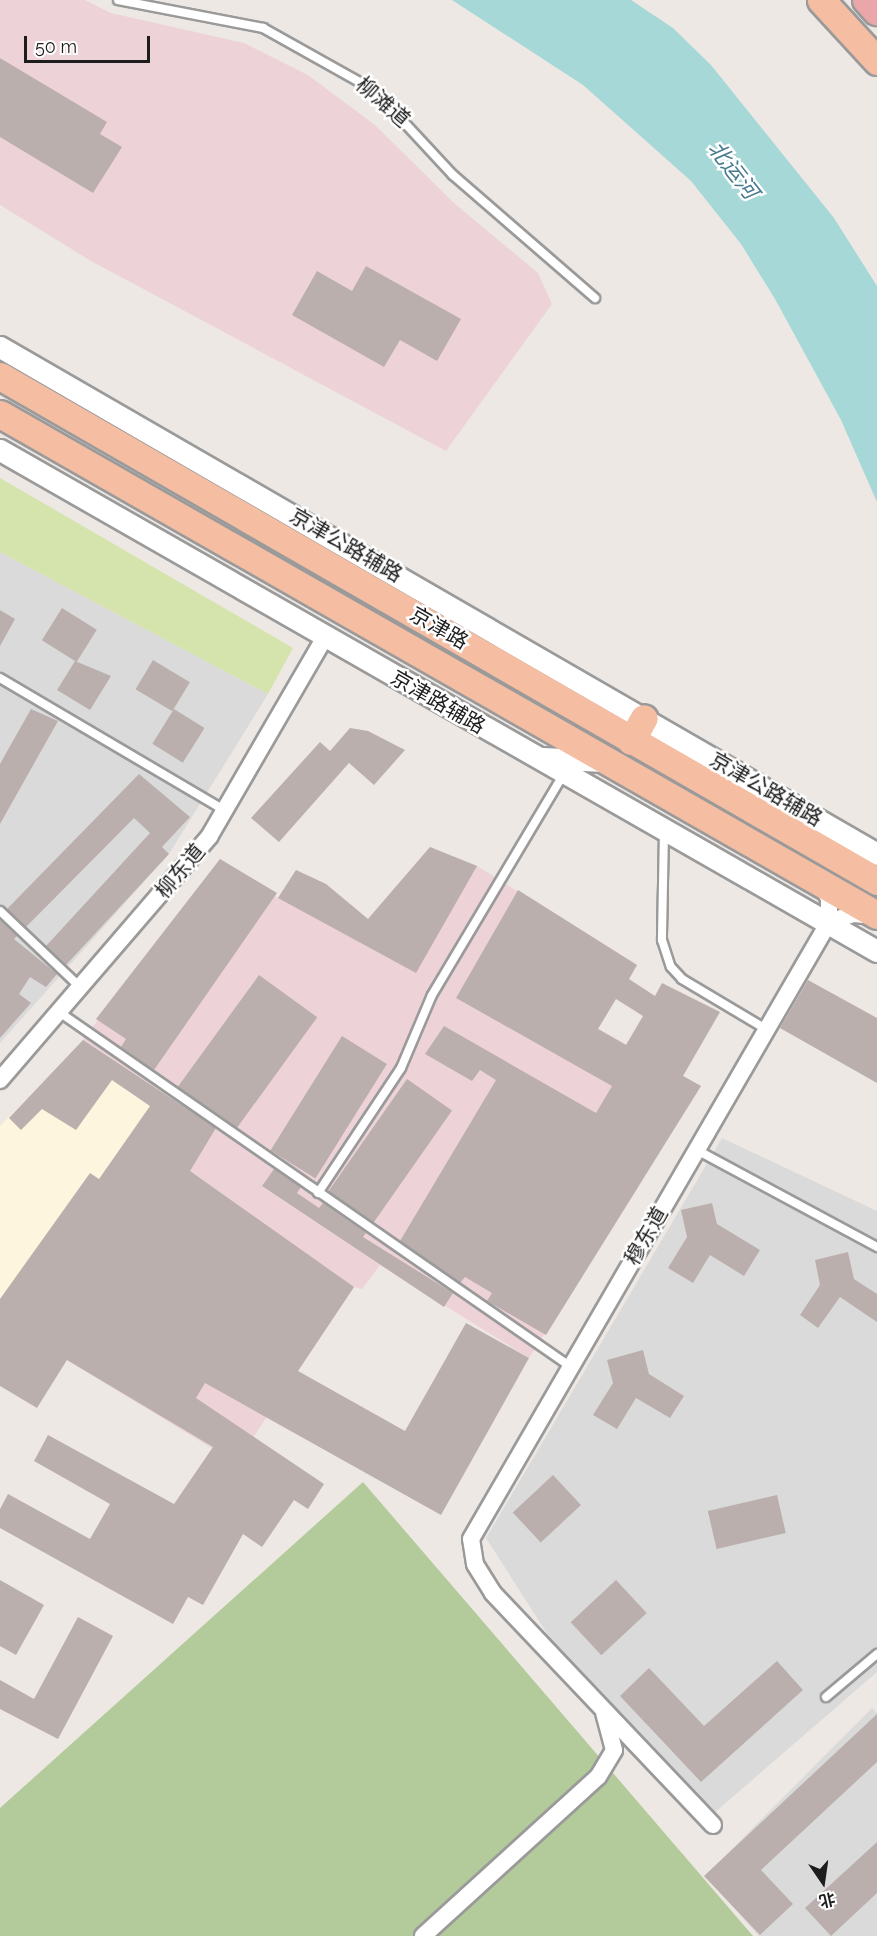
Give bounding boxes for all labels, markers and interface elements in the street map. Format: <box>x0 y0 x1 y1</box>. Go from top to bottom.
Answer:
scale bar <box>27 24 153 62</box>
text: 50 m <box>35 36 77 57</box>
street label: 柳滩道 <box>351 72 415 132</box>
water label: 北运河 <box>702 136 764 204</box>
street label: 京津公路辅路 <box>285 503 407 587</box>
street label: 京津路 <box>405 601 473 655</box>
street label: 京津路辅路 <box>386 665 490 739</box>
street label: 京津公路辅路 <box>705 747 827 831</box>
street label: 柳东道 <box>150 839 210 903</box>
street label: 穆东道 <box>619 1202 673 1270</box>
north arrow <box>793 1852 853 1912</box>
text: 北 <box>817 1889 837 1911</box>

